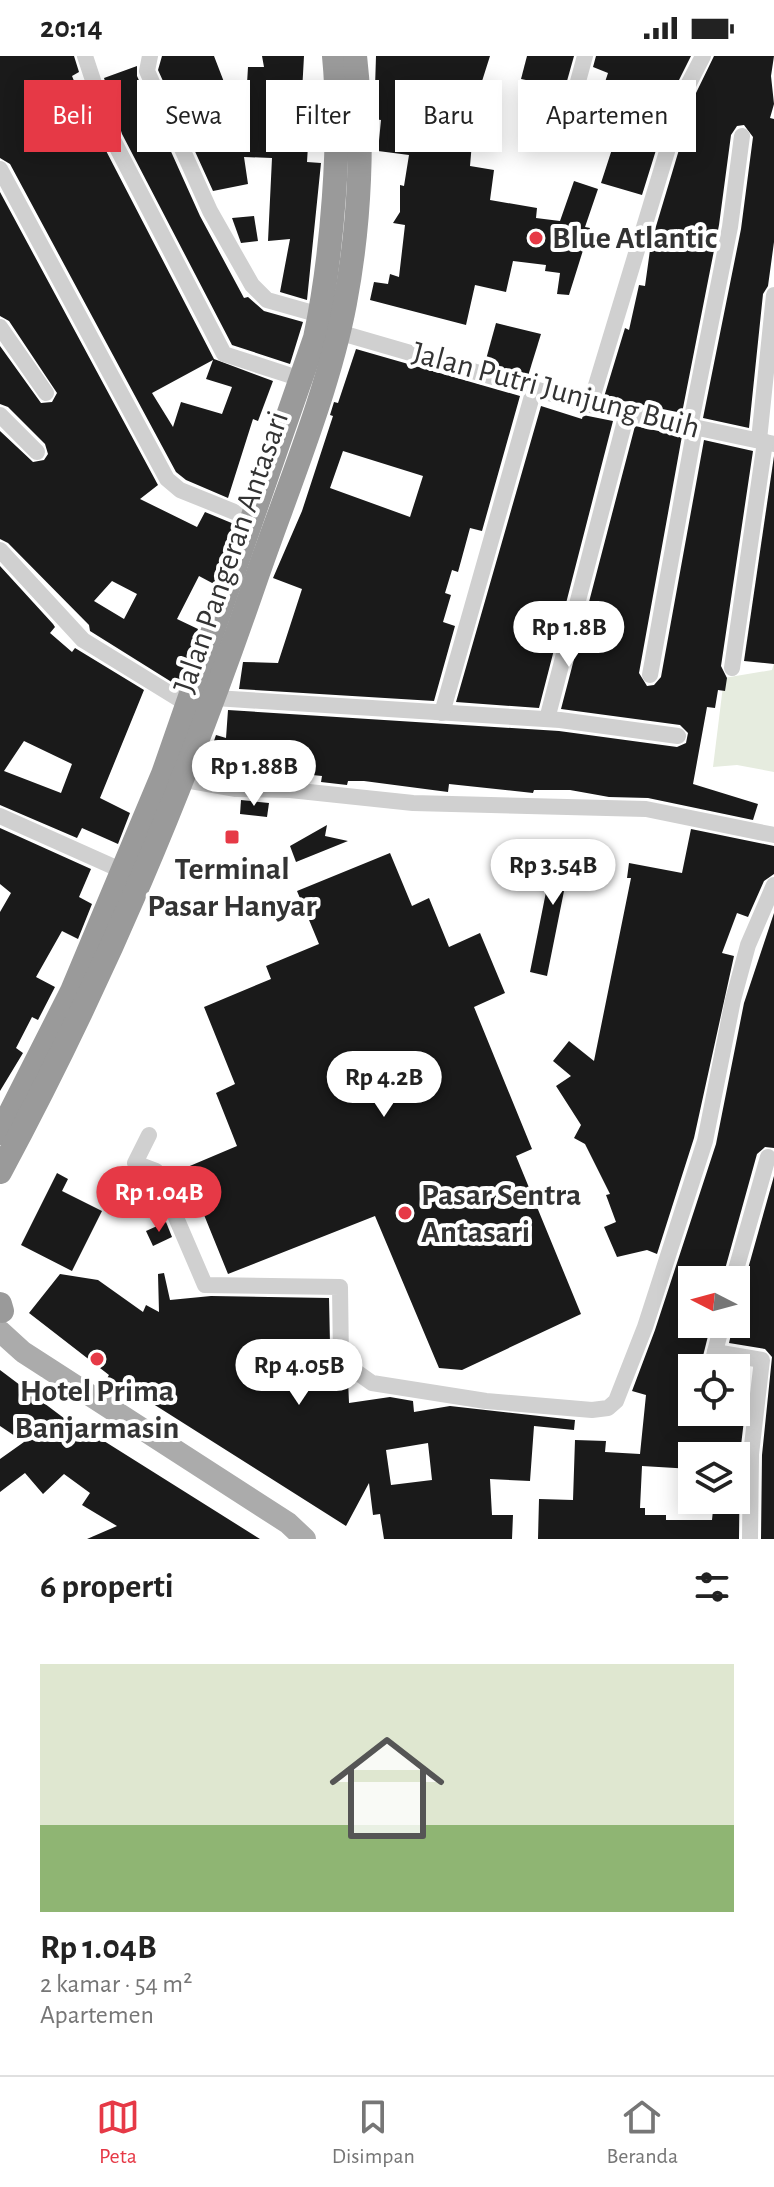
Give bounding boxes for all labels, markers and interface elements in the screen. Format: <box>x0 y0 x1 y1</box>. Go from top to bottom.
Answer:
text: 20:14 <box>40 13 103 43</box>
chip: Beli <box>24 80 121 152</box>
chip: Sewa <box>137 80 250 152</box>
chip: Filter <box>266 80 379 152</box>
chip: Baru <box>395 80 502 152</box>
chip: Apartemen <box>518 80 696 152</box>
place label: Blue Atlantic <box>552 222 717 254</box>
marker: Blue Atlantic <box>527 229 545 247</box>
street label: Jalan Putri Junjung Buih <box>409 336 703 444</box>
street label: Jalan Pangeran Antasari <box>168 407 294 697</box>
pin: Rp 1.8B <box>495 601 643 669</box>
text: Rp 1.8B <box>531 614 607 640</box>
pin: Rp 1.88B <box>171 740 337 808</box>
text: Rp 1.88B <box>210 753 298 779</box>
marker: Terminal Pasar Hanyar <box>223 828 241 846</box>
pin: Rp 3.54B <box>470 839 636 907</box>
text: Rp 3.54B <box>509 852 597 878</box>
place label: Terminal Pasar Hanyar <box>147 853 317 922</box>
pin: Rp 4.2B <box>310 1051 458 1119</box>
text: Rp 4.2B <box>345 1064 423 1090</box>
pin: Rp 1.04B <box>76 1166 242 1234</box>
text: Rp 1.04B <box>114 1179 204 1205</box>
place label: Pasar Sentra Antasari <box>421 1179 581 1248</box>
marker: Pasar Sentra Antasari <box>396 1204 414 1222</box>
north arrow <box>678 1266 750 1338</box>
map controls <box>678 1266 750 1514</box>
pin: Rp 4.05B <box>216 1339 382 1407</box>
marker: Hotel Prima Banjarmasin <box>88 1350 106 1368</box>
text: Rp 4.05B <box>253 1352 345 1378</box>
button: locate <box>678 1354 750 1426</box>
place label: Hotel Prima Banjarmasin <box>15 1375 179 1444</box>
button: layers <box>678 1442 750 1514</box>
icon: filters <box>690 1565 734 1609</box>
text: 6 properti <box>40 1570 174 1604</box>
icon: home <box>315 1716 459 1860</box>
text: Rp 1.04B <box>40 1931 157 1965</box>
text: 2 kamar · 54 m² <box>40 1971 192 1997</box>
text: Apartemen <box>40 2002 154 2028</box>
tab: Peta <box>96 2095 140 2169</box>
tab: Disimpan <box>332 2095 415 2169</box>
tab: Beranda <box>607 2095 678 2169</box>

